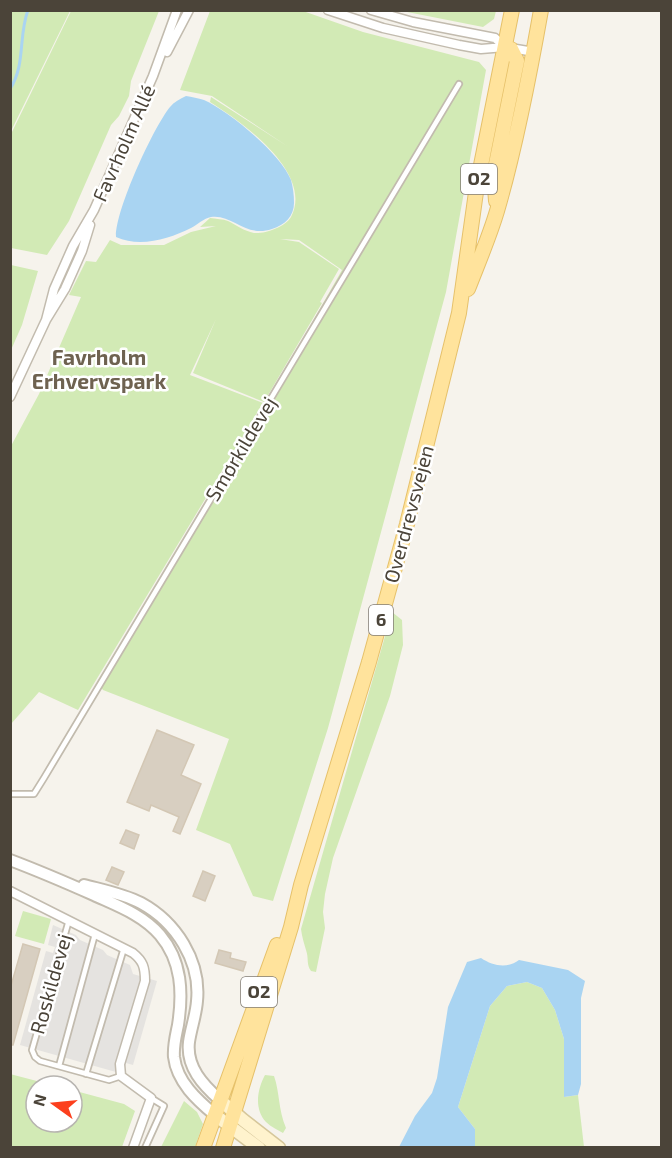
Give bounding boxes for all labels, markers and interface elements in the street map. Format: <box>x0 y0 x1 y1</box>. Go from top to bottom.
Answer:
street label: Favrholm Allé <box>87 80 160 205</box>
road number: O2 <box>461 164 497 194</box>
district label: Favrholm Erhvervspark <box>32 344 166 393</box>
street label: Smørkildevej <box>200 392 281 505</box>
street label: Overdrevsvejen <box>378 442 438 585</box>
road number: 6 <box>369 605 393 635</box>
street label: Roskildevej <box>24 931 76 1037</box>
road number: O2 <box>241 977 277 1007</box>
north arrow <box>24 1074 84 1134</box>
text: N <box>28 1092 50 1108</box>

